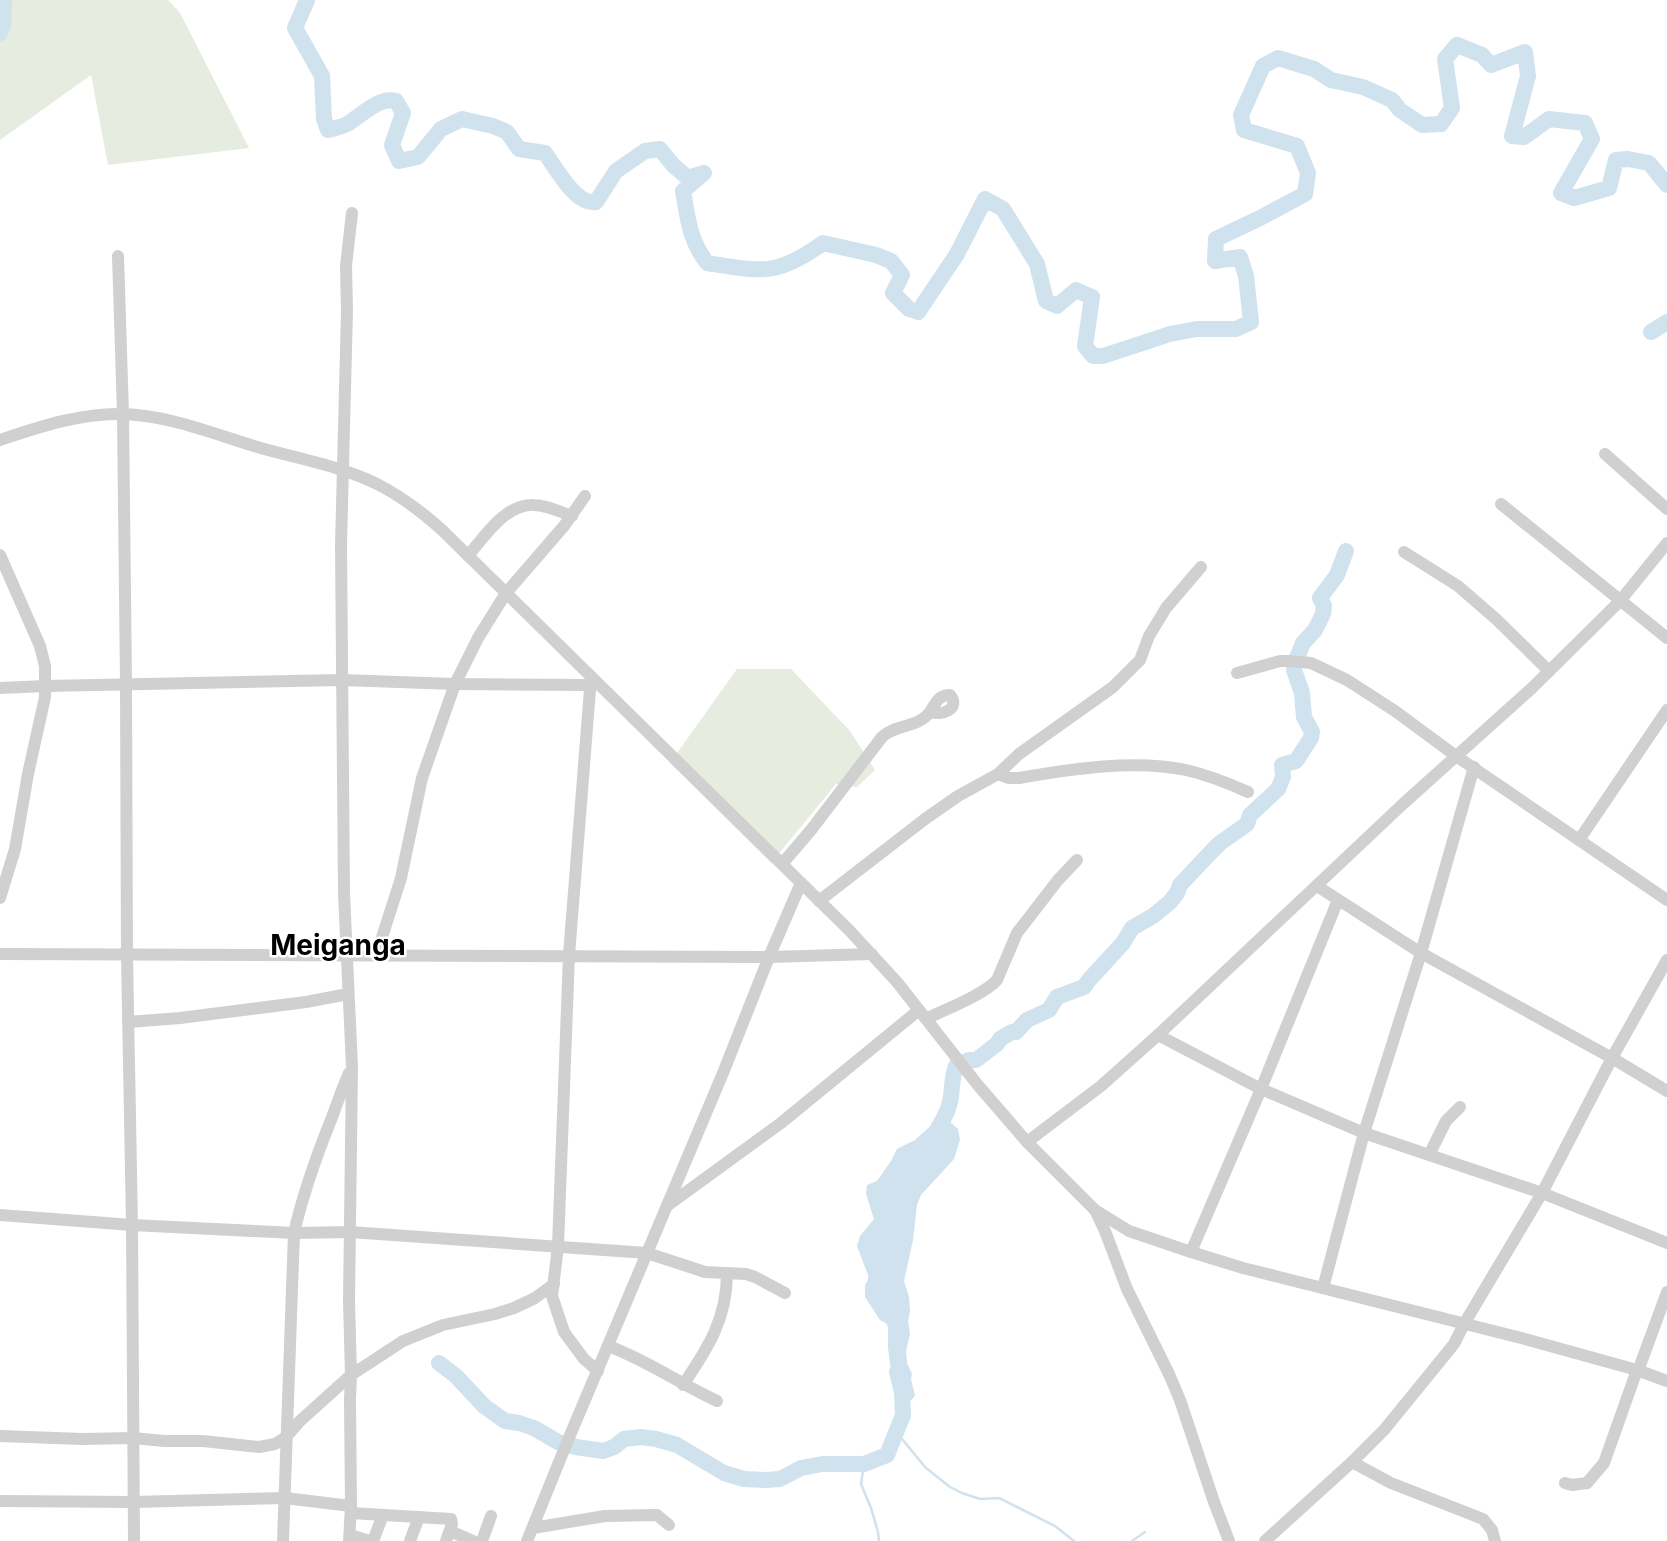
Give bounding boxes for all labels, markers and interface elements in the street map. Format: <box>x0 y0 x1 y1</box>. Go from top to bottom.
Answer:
district label: Meiganga <box>270 928 406 962</box>

